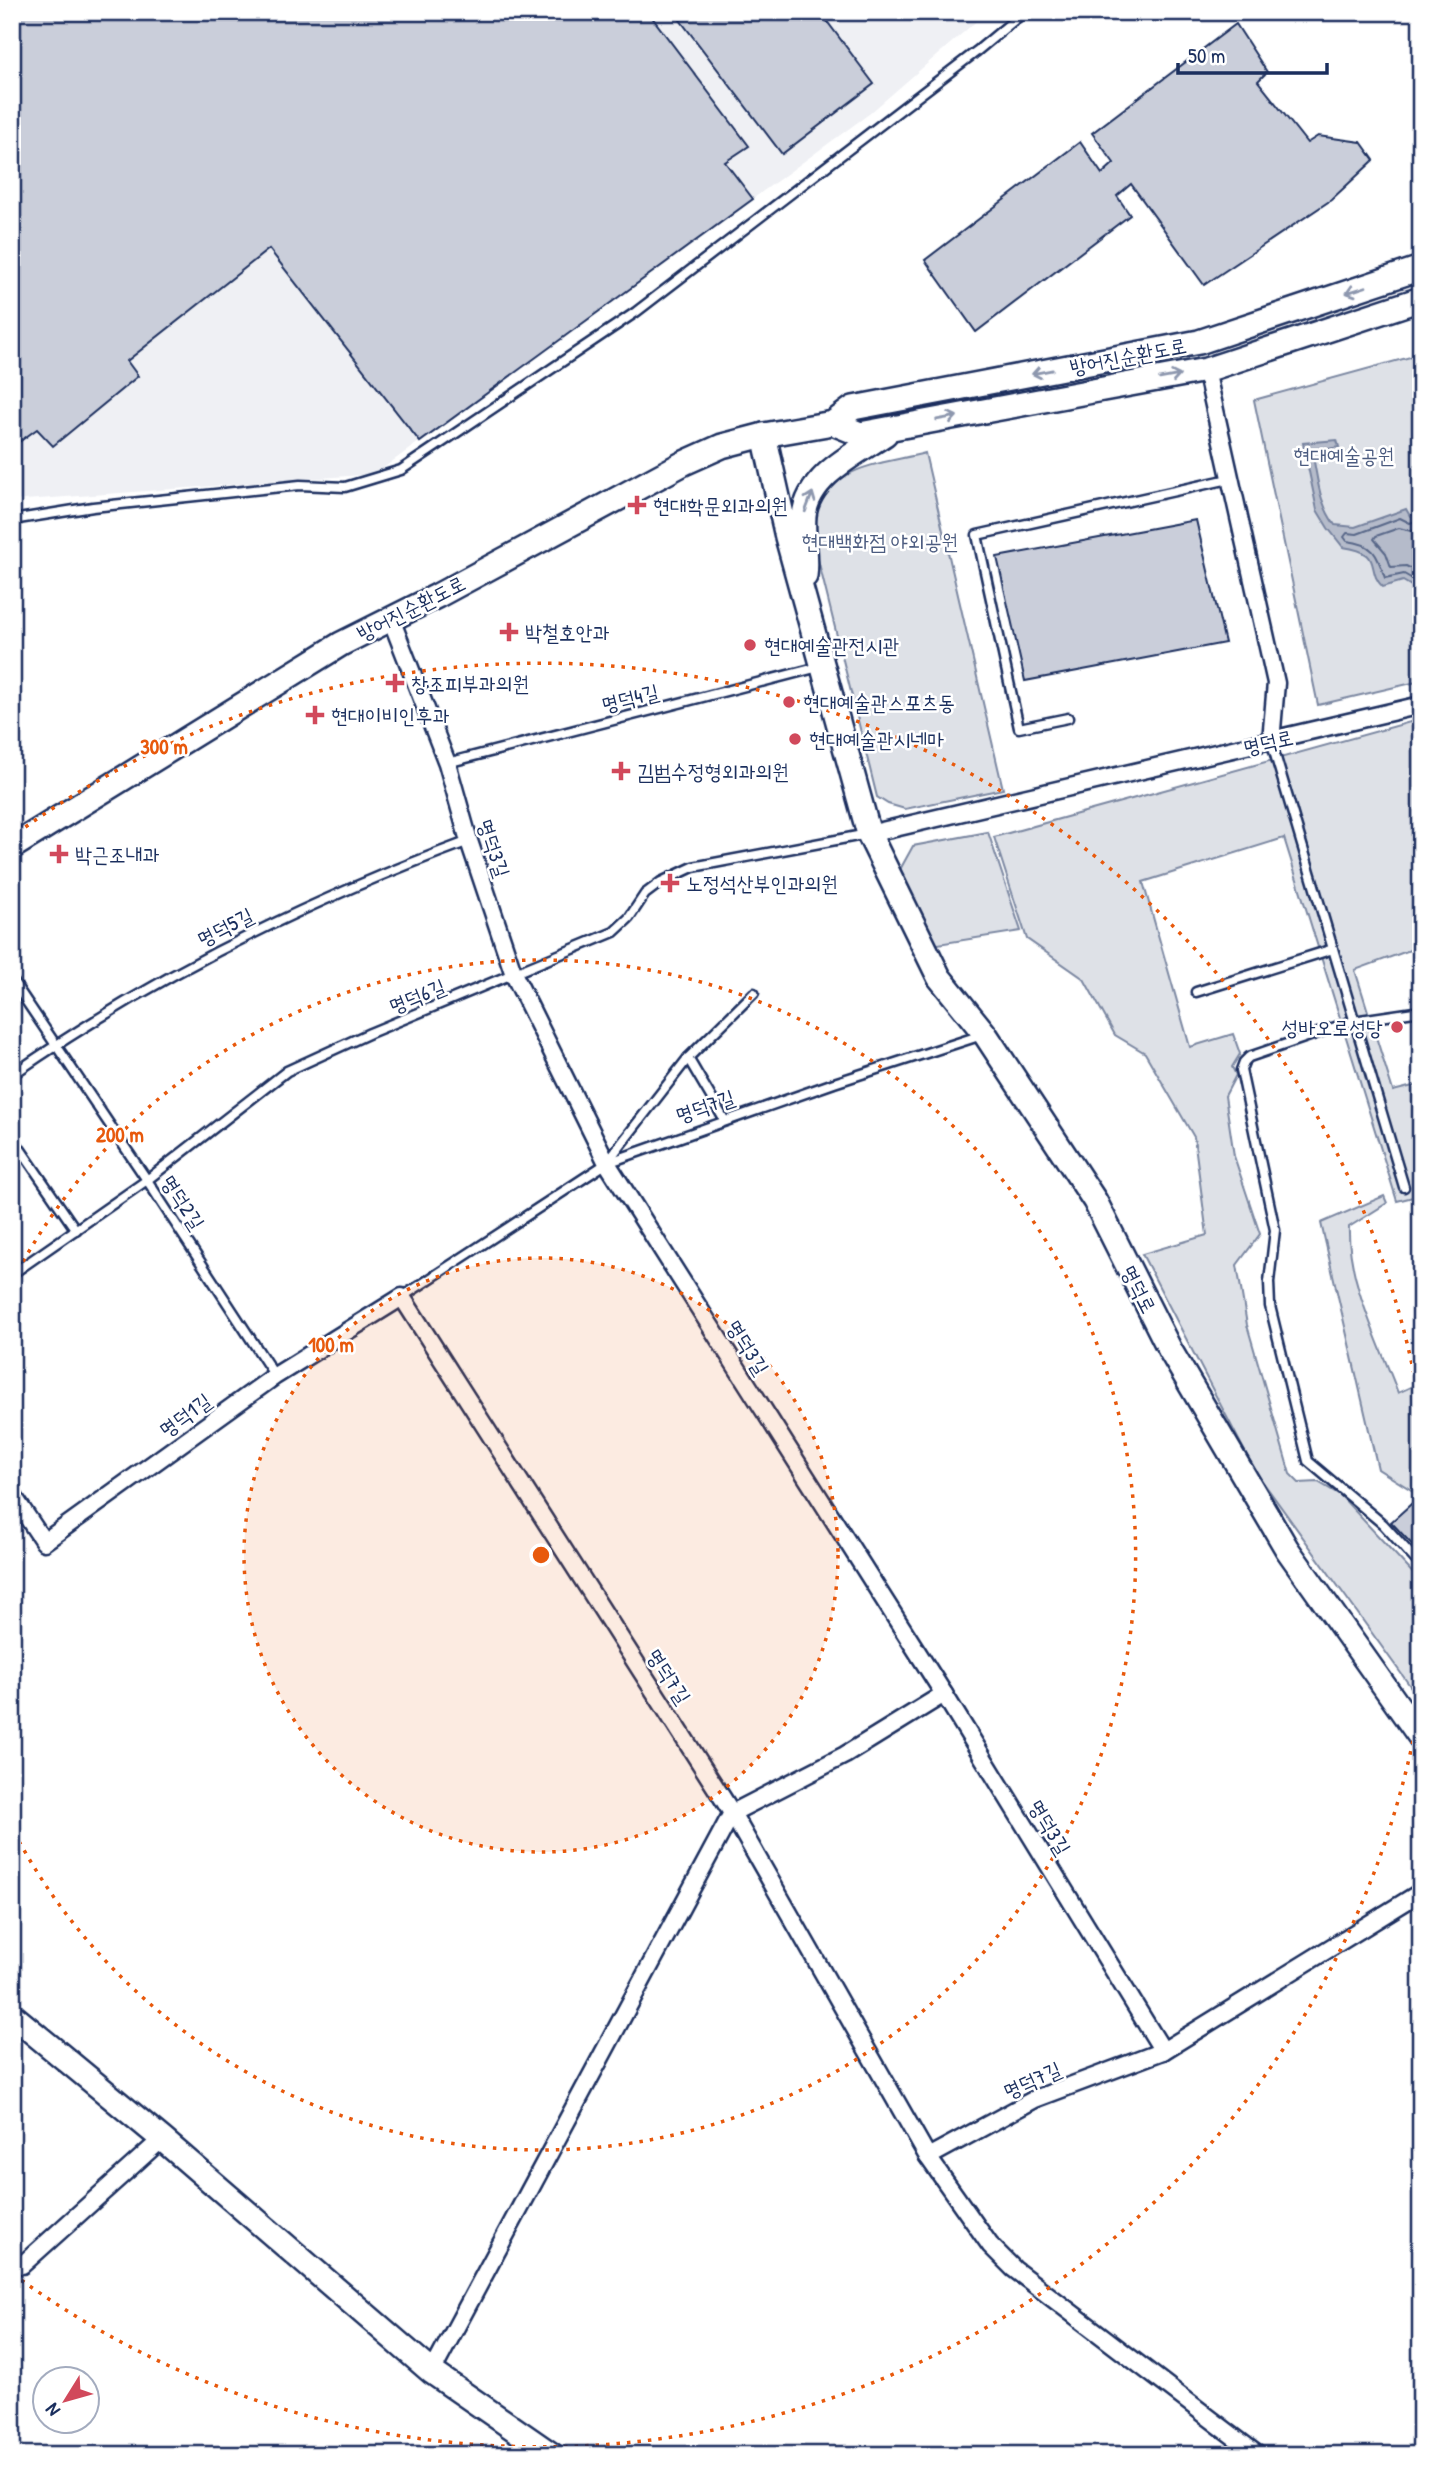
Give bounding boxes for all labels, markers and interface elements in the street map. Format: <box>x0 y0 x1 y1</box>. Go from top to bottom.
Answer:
scale bar <box>1178 32 1326 76</box>
text: 50 m <box>1188 41 1225 70</box>
one-way arrow <box>1345 284 1367 297</box>
street label: 방어진순환도로 <box>1067 330 1189 382</box>
one-way arrow <box>1031 366 1054 379</box>
one-way arrow <box>1158 370 1181 383</box>
one-way arrow <box>935 411 958 424</box>
park label: 현대예술공원 <box>1293 441 1395 470</box>
place label: 현대학문외과의원 <box>653 491 788 520</box>
one-way arrow <box>804 491 816 513</box>
marker: 현대학문외과의원 <box>627 495 647 515</box>
park label: 현대백화점 야외공원 <box>802 527 958 556</box>
street label: 방어진순환도로 <box>352 568 470 648</box>
place label: 박철호안과 <box>525 618 610 647</box>
marker: 박철호안과 <box>499 622 519 642</box>
place label: 현대예술관전시관 <box>764 631 899 660</box>
marker: 현대예술관전시관 <box>742 637 758 653</box>
place label: 창조피부과의원 <box>411 669 529 698</box>
marker: 창조피부과의원 <box>385 673 405 693</box>
street label: 명덕4길 <box>598 677 662 719</box>
place label: 현대예술관스포츠동 <box>803 688 955 717</box>
marker: 현대예술관스포츠동 <box>781 694 797 710</box>
place label: 현대이비인후과 <box>331 701 449 730</box>
marker: 현대이비인후과 <box>305 705 325 725</box>
street label: 명덕로 <box>1240 722 1296 762</box>
place label: 현대예술관시네마 <box>809 725 944 754</box>
marker: 현대예술관시네마 <box>787 731 803 747</box>
text: 300 m <box>140 732 188 761</box>
place label: 김범수정형외과의원 <box>637 757 789 786</box>
marker: 김범수정형외과의원 <box>611 761 631 781</box>
street label: 명덕3길 <box>471 815 517 881</box>
place label: 박근조내과 <box>75 840 160 869</box>
marker: 박근조내과 <box>49 844 69 864</box>
place label: 노정석산부인과의원 <box>686 869 838 898</box>
marker: 노정석산부인과의원 <box>660 873 680 893</box>
street label: 명덕5길 <box>192 901 258 953</box>
street label: 명덕6길 <box>384 971 450 1021</box>
place label: 성바오로성당 <box>1282 1013 1383 1042</box>
marker: 성바오로성당 <box>1389 1019 1405 1035</box>
street label: 명덕7길 <box>671 1082 739 1130</box>
text: 200 m <box>96 1120 144 1149</box>
street label: 명덕2길 <box>154 1169 212 1235</box>
street label: 명덕로 <box>1115 1260 1163 1318</box>
street label: 명덕3길 <box>720 1314 776 1380</box>
text: 100 m <box>308 1330 354 1359</box>
street label: 명덕1길 <box>153 1386 217 1444</box>
centre of rings <box>529 1543 553 1567</box>
street label: 명덕7길 <box>640 1642 698 1710</box>
street label: 명덕3길 <box>1022 1794 1078 1860</box>
street label: 명덕7길 <box>998 2054 1066 2106</box>
north arrow <box>32 2366 102 2436</box>
text: N <box>39 2398 66 2422</box>

